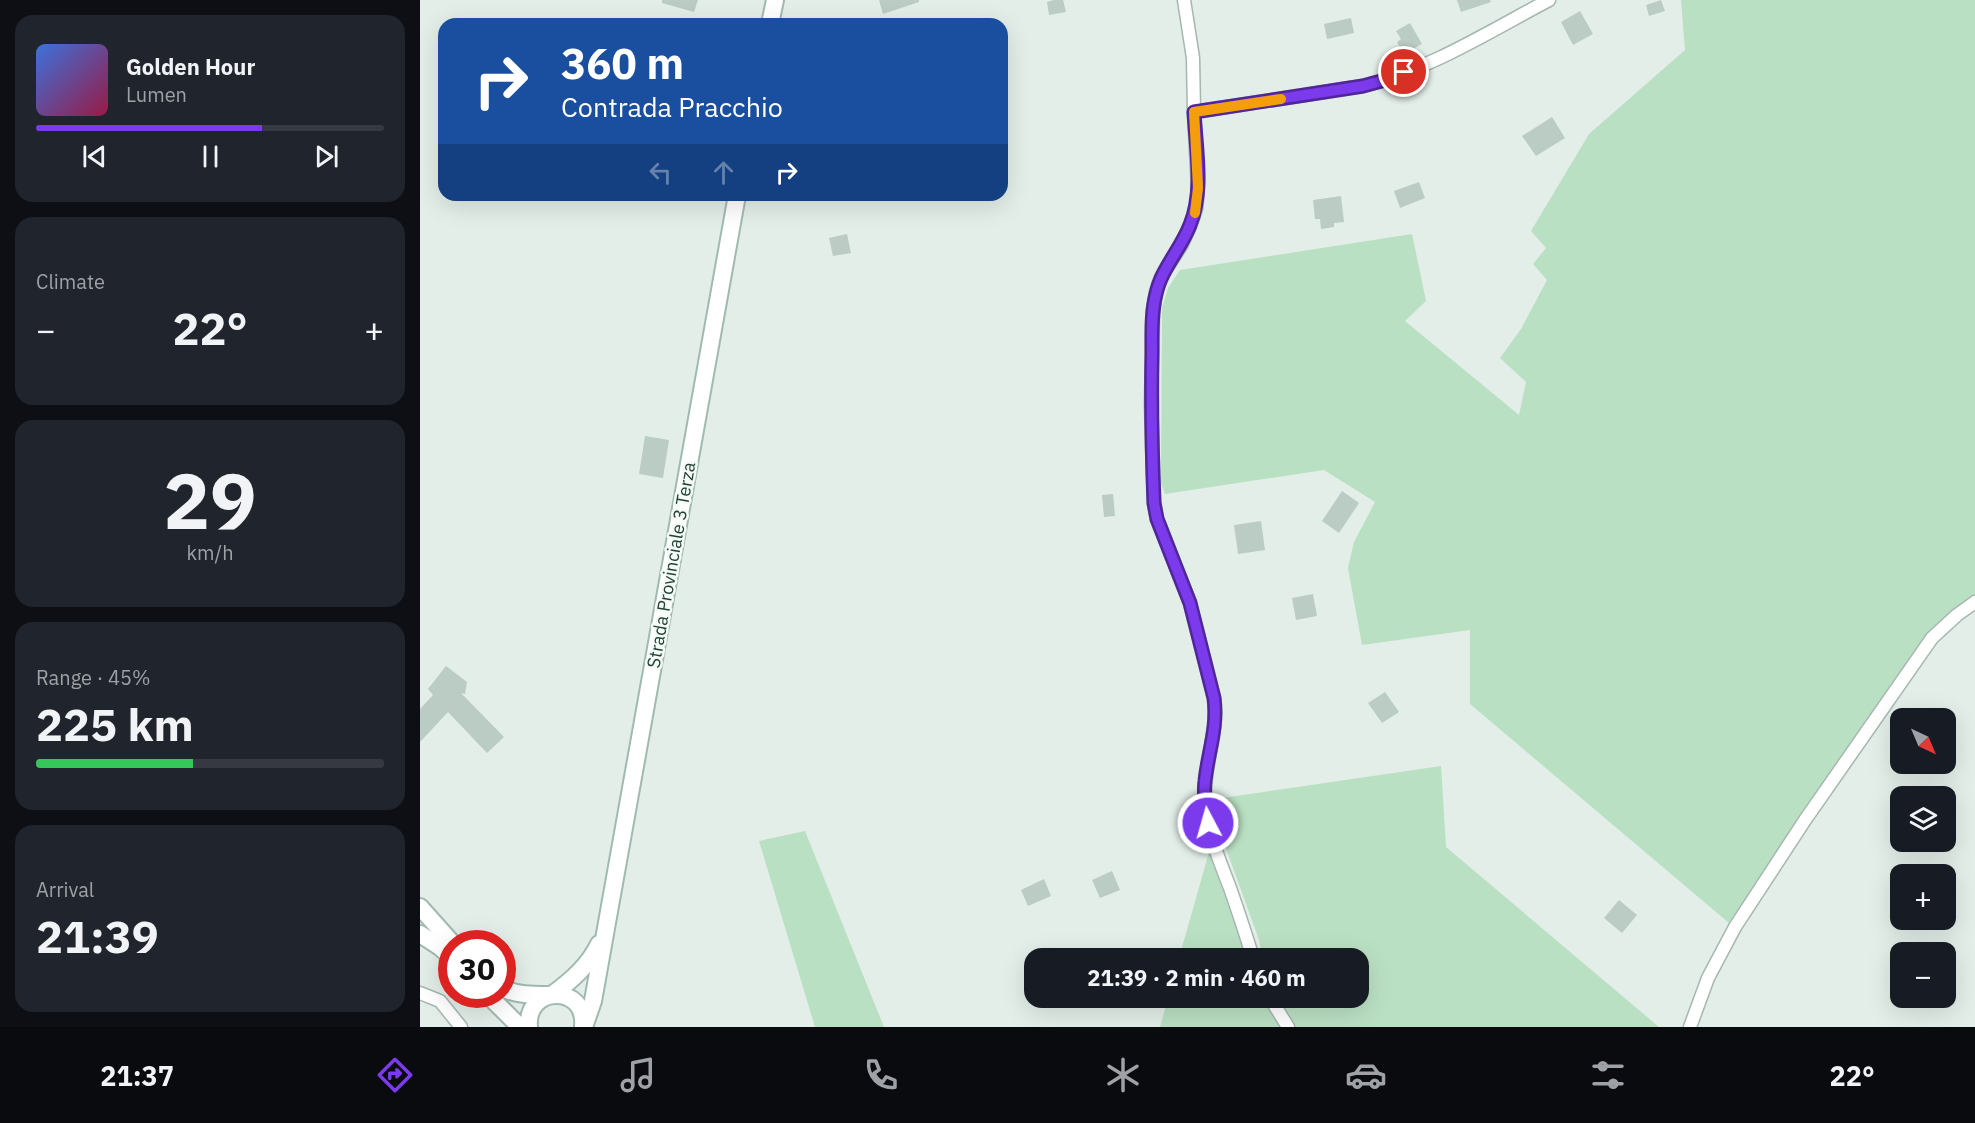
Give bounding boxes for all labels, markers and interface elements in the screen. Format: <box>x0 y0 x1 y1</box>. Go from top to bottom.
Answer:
text: 360 m <box>561 36 684 91</box>
icon: right <box>462 42 540 120</box>
pin <box>1378 46 1429 97</box>
text: Golden Hour <box>126 52 255 81</box>
icon: arrive <box>1387 55 1420 88</box>
text: Lumen <box>126 81 187 108</box>
text: Contrada Pracchio <box>561 89 783 124</box>
icon: previous <box>78 140 111 173</box>
icon: pause <box>194 140 227 173</box>
icon: next <box>310 140 343 173</box>
icon: left <box>644 156 677 189</box>
icon: ahead <box>707 156 740 189</box>
icon: right <box>770 156 803 189</box>
text: Climate <box>36 268 105 295</box>
text: 22° <box>172 299 248 357</box>
text: − <box>36 308 56 351</box>
text: + <box>364 308 384 351</box>
text: 29 <box>163 449 257 550</box>
street label: Strada Provinciale 3 Terza <box>642 460 701 670</box>
text: km/h <box>186 539 234 566</box>
text: Range · 45% <box>36 664 151 691</box>
text: 225 km <box>36 695 194 753</box>
north arrow <box>1890 708 1956 774</box>
map controls <box>1890 708 1956 1008</box>
button: layers <box>1890 786 1956 852</box>
position arrow <box>1176 791 1240 855</box>
button: + <box>1890 864 1956 930</box>
text: Arrival <box>36 876 94 903</box>
text: 21:39 <box>36 907 159 965</box>
speed limit sign: 30 <box>438 930 516 1008</box>
button: − <box>1890 942 1956 1008</box>
text: 21:39 · 2 min · 460 m <box>1087 963 1306 992</box>
icon: directions <box>374 1054 416 1096</box>
icon: music <box>617 1054 659 1096</box>
icon: phone <box>860 1054 902 1096</box>
icon: climate <box>1102 1054 1144 1096</box>
icon: car <box>1345 1054 1387 1096</box>
icon: filters <box>1587 1054 1629 1096</box>
text: 21:37 <box>100 1058 174 1093</box>
text: 22° <box>1830 1058 1875 1093</box>

